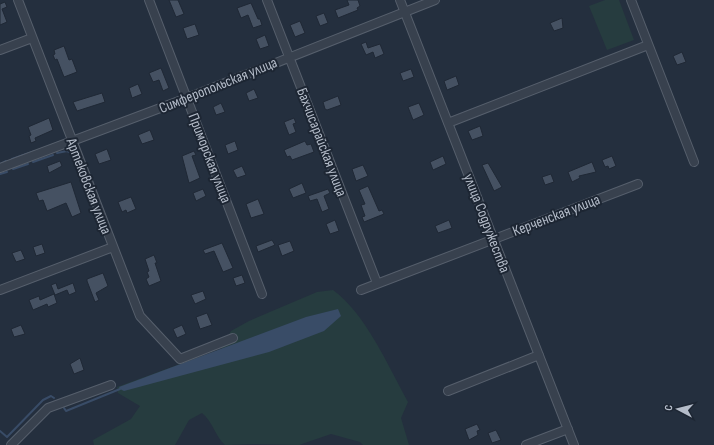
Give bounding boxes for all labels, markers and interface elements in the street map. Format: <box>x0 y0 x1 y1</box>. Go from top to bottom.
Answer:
street label: Симферопольская улица <box>156 53 280 118</box>
street label: Бахчисарайская улица <box>292 85 351 199</box>
street label: Приморская улица <box>184 111 235 206</box>
street label: Артековская улица <box>61 134 116 237</box>
street label: улица Содружества <box>459 171 514 276</box>
street label: Керченская улица <box>510 190 603 241</box>
north arrow <box>658 389 698 429</box>
text: С <box>662 404 675 411</box>

